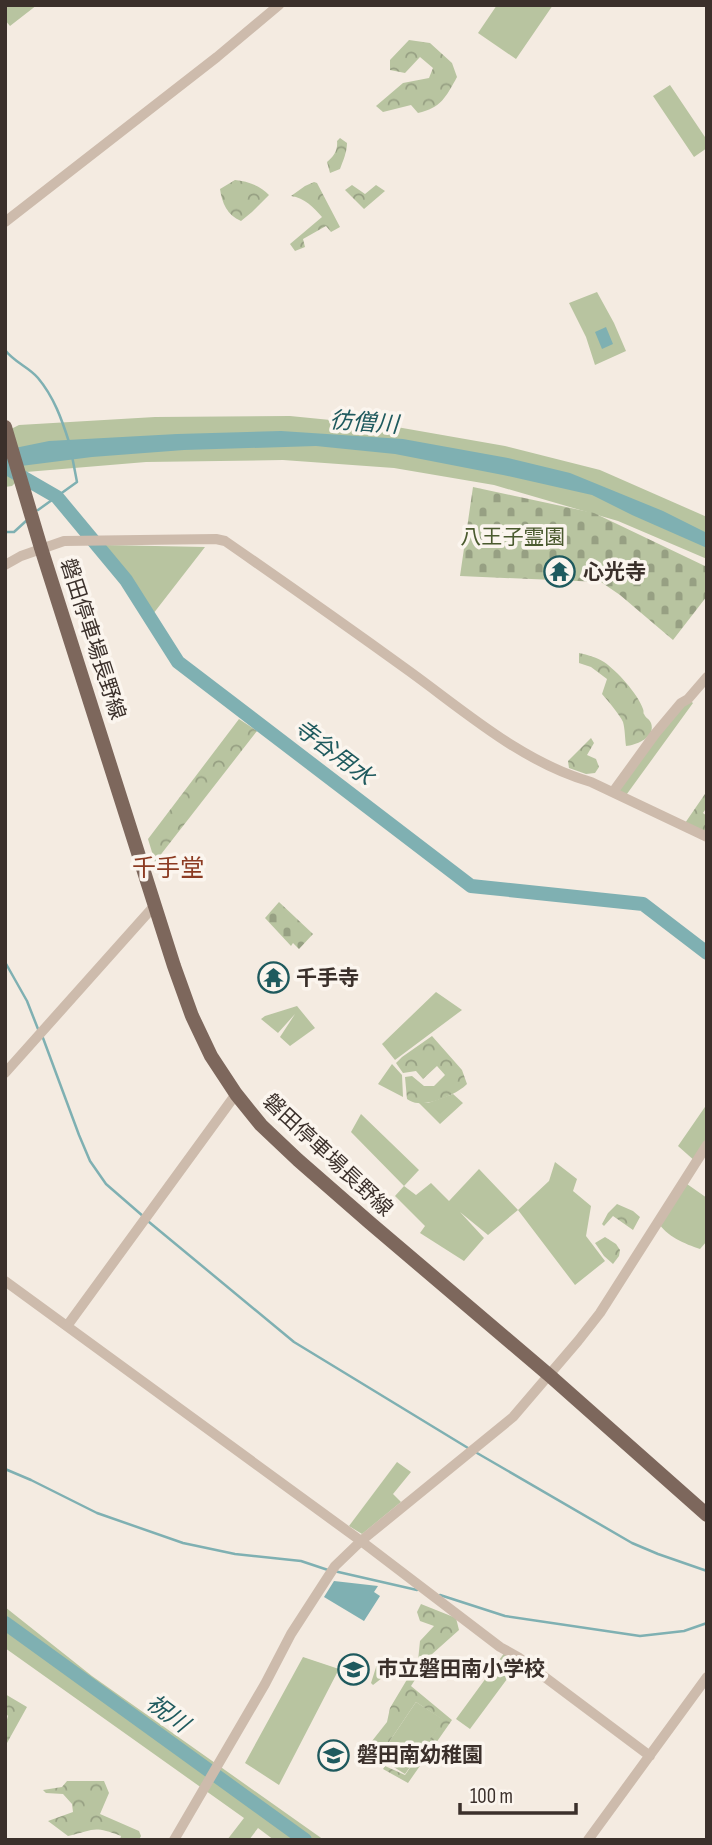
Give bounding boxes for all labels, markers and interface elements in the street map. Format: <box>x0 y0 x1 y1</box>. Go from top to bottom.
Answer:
water label: 彷僧川 <box>329 407 402 440</box>
park label: 八王子霊園 <box>461 525 566 550</box>
street label: 磐田停車場長野線 <box>55 555 130 723</box>
temple icon: 心光寺 <box>543 555 577 589</box>
place label: 心光寺 <box>583 560 646 585</box>
water label: 寺谷用水 <box>288 714 381 793</box>
district label: 千手堂 <box>132 854 204 883</box>
temple icon: 千手寺 <box>256 961 290 995</box>
place label: 千手寺 <box>296 966 359 991</box>
street label: 磐田停車場長野線 <box>258 1089 398 1222</box>
school or university icon: 市立磐田南小学校 <box>337 1652 371 1686</box>
place label: 市立磐田南小学校 <box>377 1657 545 1682</box>
water label: 祝川 <box>141 1689 197 1740</box>
school or university icon: 磐田南幼稚園 <box>317 1738 351 1772</box>
place label: 磐田南幼稚園 <box>357 1743 483 1768</box>
scale bar <box>460 1772 576 1816</box>
text: 100 m <box>470 1784 513 1809</box>

